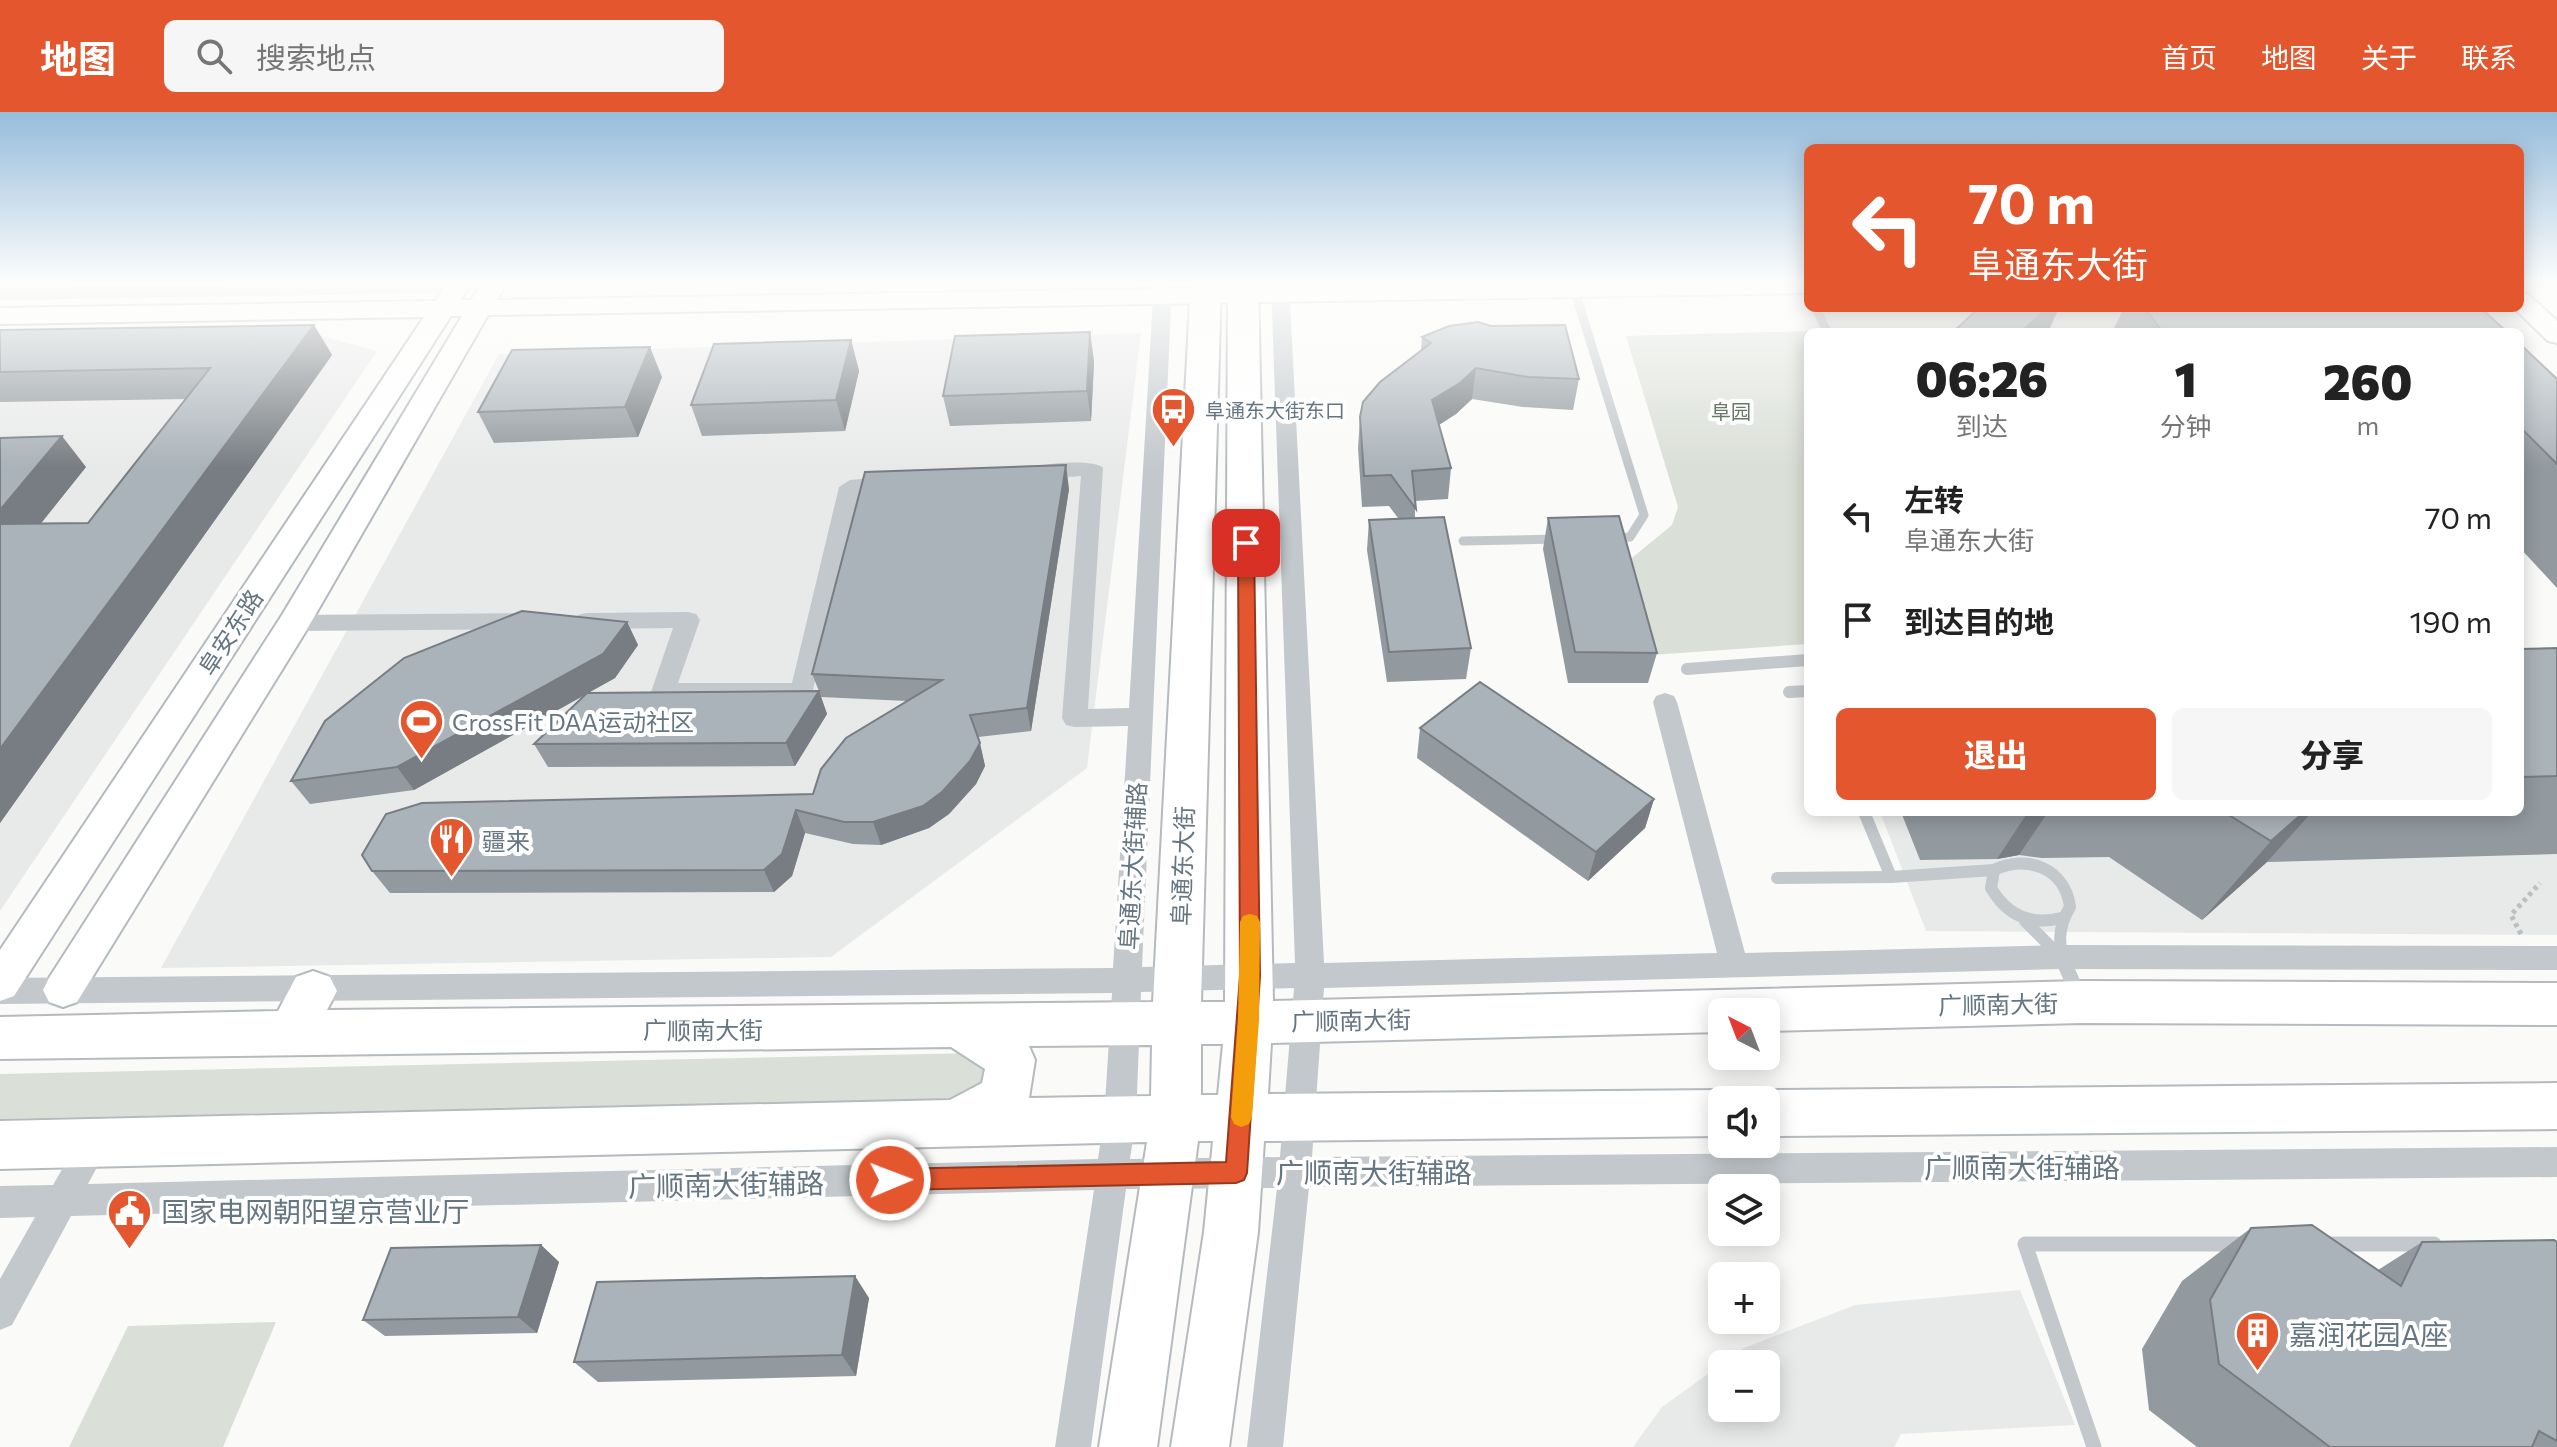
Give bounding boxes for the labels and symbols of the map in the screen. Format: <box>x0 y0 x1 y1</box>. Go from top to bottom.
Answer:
bus stop icon: 阜通东大街东口 <box>1150 386 1198 449</box>
place label: 阜通东大街东口 <box>1205 398 1345 422</box>
park label: 阜园 <box>1711 399 1751 423</box>
pin <box>1212 509 1280 577</box>
street label: 阜安东路 <box>192 584 268 680</box>
sports icon: CrossFit DAA运动社区 <box>397 697 445 760</box>
place label: CrossFit DAA运动社区 <box>452 707 694 736</box>
street label: 阜通东大街辅路 <box>1113 781 1151 951</box>
street label: 阜通东大街 <box>1165 806 1199 926</box>
restaurant icon: 疆来 <box>427 816 475 879</box>
place label: 疆来 <box>482 826 530 855</box>
street label: 广顺南大街 <box>1938 988 2058 1020</box>
north arrow <box>1708 998 1780 1070</box>
street label: 广顺南大街 <box>1291 1004 1411 1036</box>
street label: 广顺南大街 <box>643 1015 763 1044</box>
position arrow <box>848 1138 932 1222</box>
street label: 广顺南大街辅路 <box>1924 1150 2120 1184</box>
street label: 广顺南大街辅路 <box>1276 1155 1472 1189</box>
street label: 广顺南大街辅路 <box>628 1165 824 1203</box>
public building icon: 国家电网朝阳望京营业厅 <box>106 1187 154 1250</box>
place label: 国家电网朝阳望京营业厅 <box>161 1194 469 1228</box>
building icon: 嘉润花园A座 <box>2234 1310 2282 1373</box>
place label: 嘉润花园A座 <box>2289 1317 2448 1351</box>

